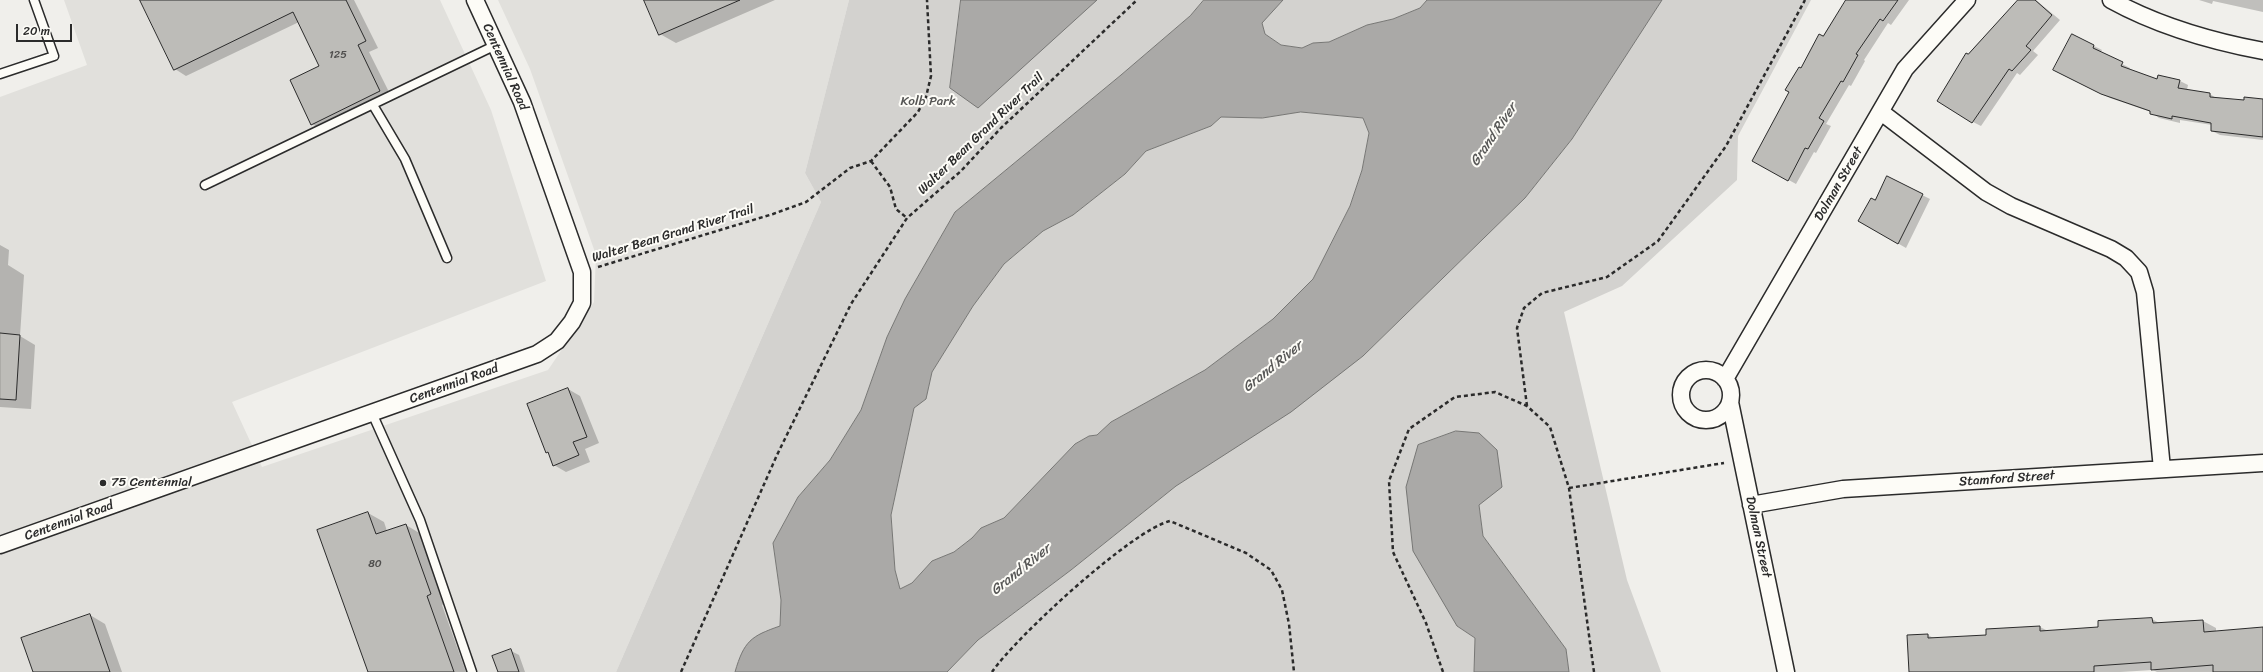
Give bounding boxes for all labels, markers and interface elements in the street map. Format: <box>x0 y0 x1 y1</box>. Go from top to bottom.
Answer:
scale bar <box>18 16 74 42</box>
text: 20 m <box>23 20 50 42</box>
street label: Centennial Road <box>479 21 531 113</box>
house number: 125 <box>329 48 347 62</box>
street label: Walter Bean Grand River Trail <box>915 70 1047 198</box>
park label: Kolb Park <box>900 94 956 110</box>
water label: Grand River <box>1467 101 1521 169</box>
street label: Dolman Street <box>1812 144 1866 224</box>
street label: Walter Bean Grand River Trail <box>590 202 756 266</box>
water label: Grand River <box>1240 338 1306 396</box>
street label: Centennial Road <box>407 361 501 407</box>
street label: Stamford Street <box>1959 468 2055 490</box>
place label: 75 Centennial <box>111 475 192 491</box>
marker: 75 Centennial <box>98 478 108 488</box>
street label: Dolman Street <box>1742 495 1774 579</box>
street label: Centennial Road <box>22 498 116 544</box>
water label: Grand River <box>988 541 1054 599</box>
house number: 80 <box>368 557 382 571</box>

